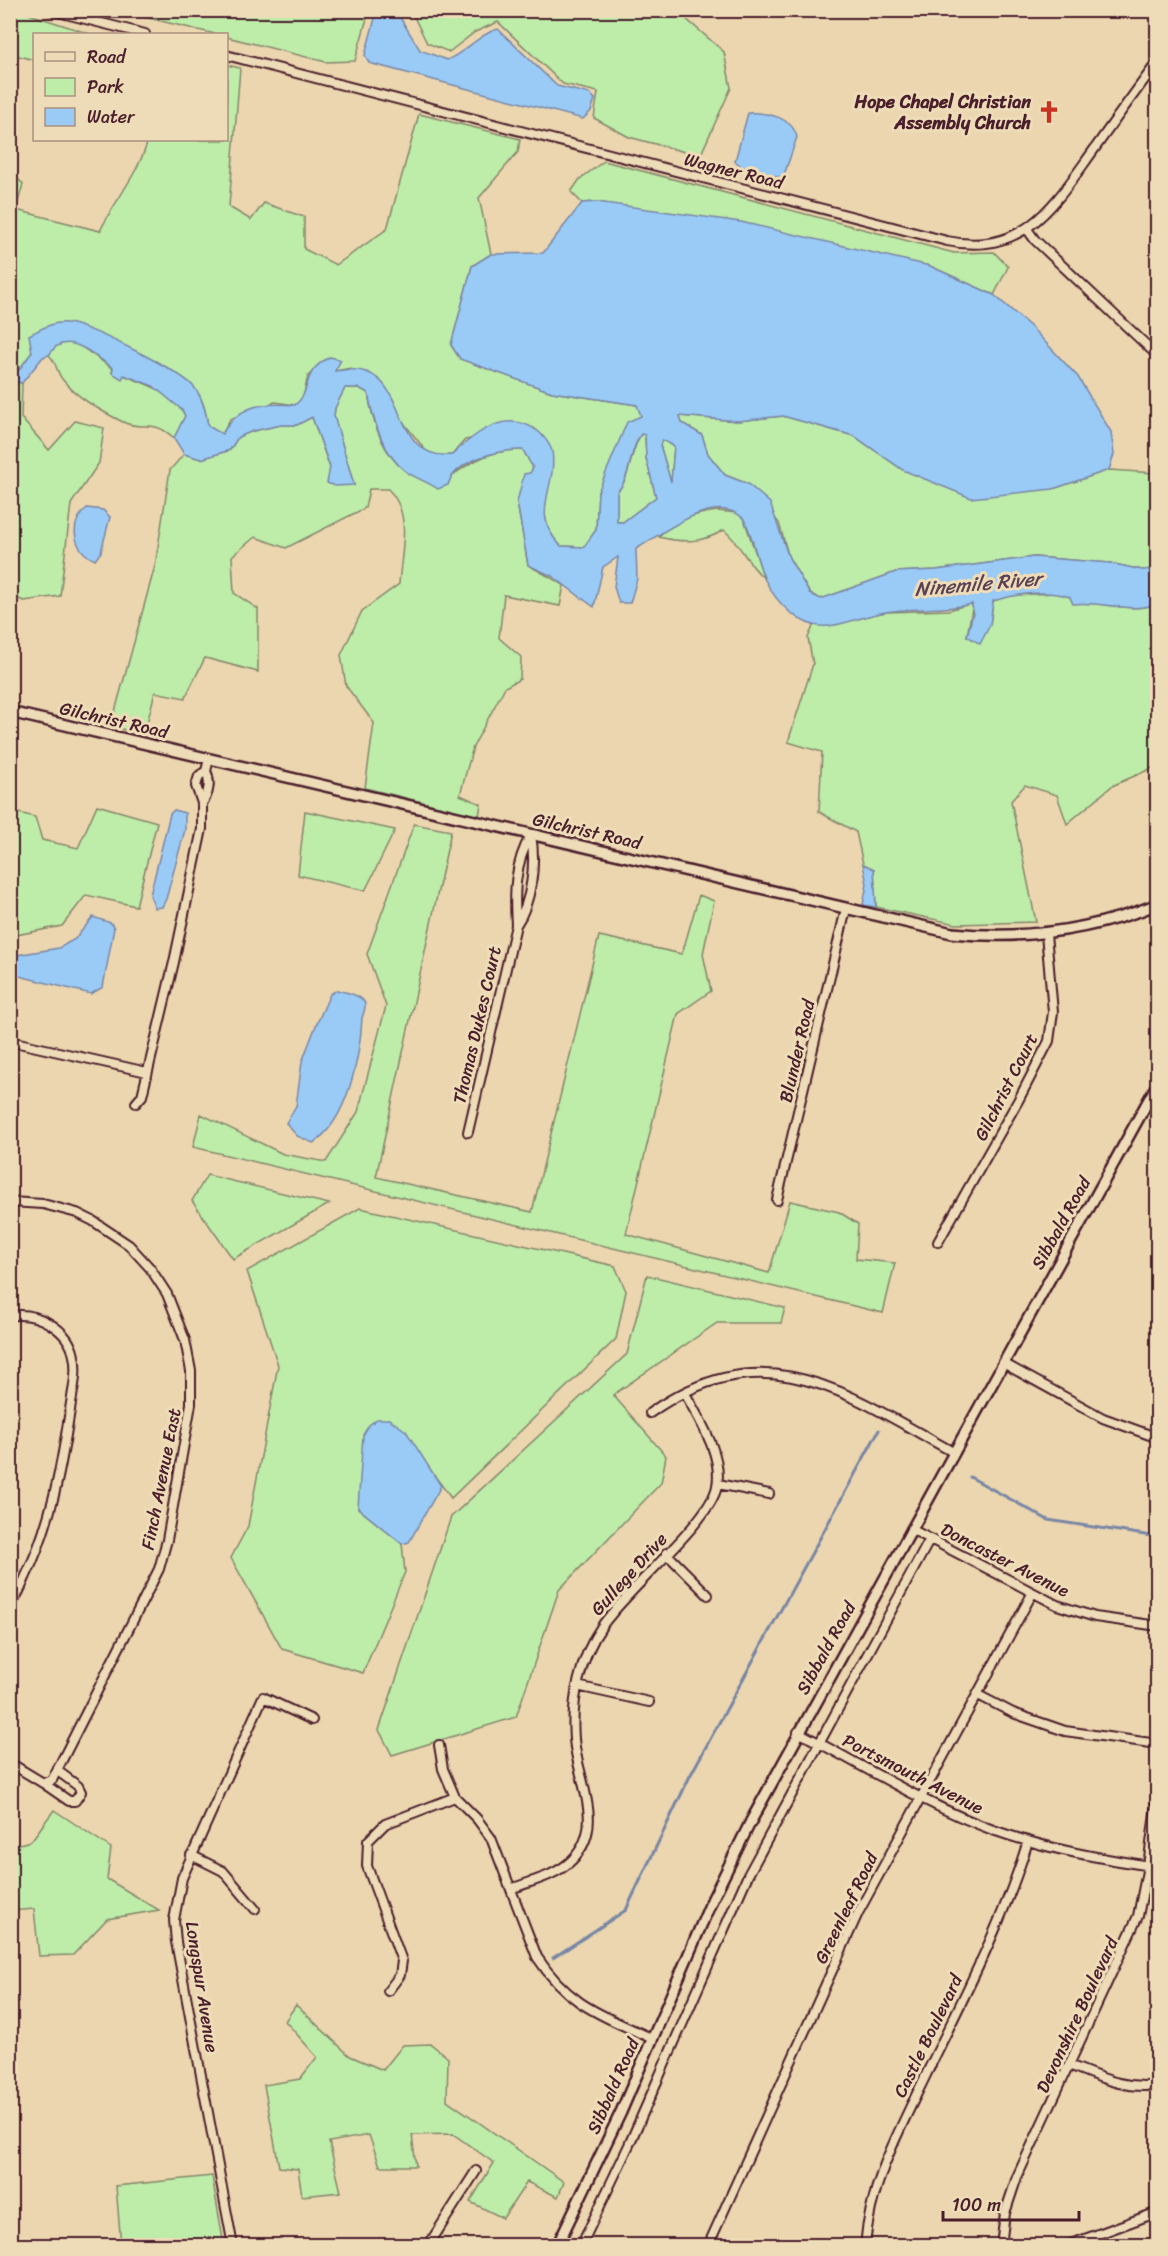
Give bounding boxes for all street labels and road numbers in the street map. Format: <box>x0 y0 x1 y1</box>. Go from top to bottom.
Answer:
street label: Wagner Road <box>681 143 789 199</box>
street label: Gilchrist Road <box>56 692 173 748</box>
street label: Gilchrist Road <box>529 803 646 859</box>
street label: Thomas Dukes Court <box>443 943 511 1107</box>
street label: Blunder Road <box>770 995 825 1106</box>
street label: Gilchrist Court <box>965 1027 1047 1147</box>
street label: Sibbald Road <box>1022 1169 1101 1276</box>
street label: Finch Avenue East <box>132 1405 190 1553</box>
street label: Doncaster Avenue <box>935 1514 1075 1606</box>
street label: Gullege Drive <box>582 1525 676 1623</box>
street label: Sibbald Road <box>787 1594 866 1701</box>
street label: Portsmouth Avenue <box>837 1725 989 1824</box>
street label: Greenleaf Road <box>805 1845 888 1969</box>
street label: Longspur Avenue <box>176 1919 228 2055</box>
street label: Devonshire Boulevard <box>1027 1930 1128 2098</box>
street label: Castle Boulevard <box>884 1967 972 2103</box>
street label: Sibbald Road <box>578 2031 649 2139</box>

